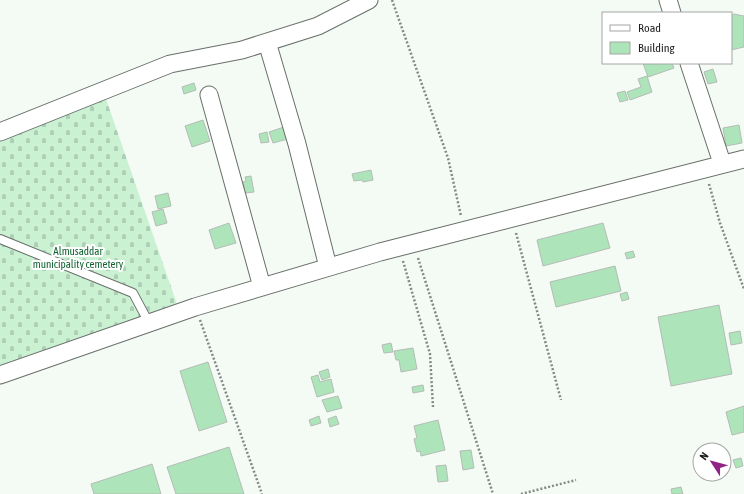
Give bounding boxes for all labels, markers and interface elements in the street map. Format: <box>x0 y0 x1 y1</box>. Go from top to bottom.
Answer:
legend <box>602 12 732 64</box>
text: Road <box>638 21 661 35</box>
text: Building <box>638 41 676 55</box>
park label: Almusaddar municipality cemetery <box>33 245 124 270</box>
north arrow <box>692 442 732 482</box>
text: N <box>697 450 711 462</box>

